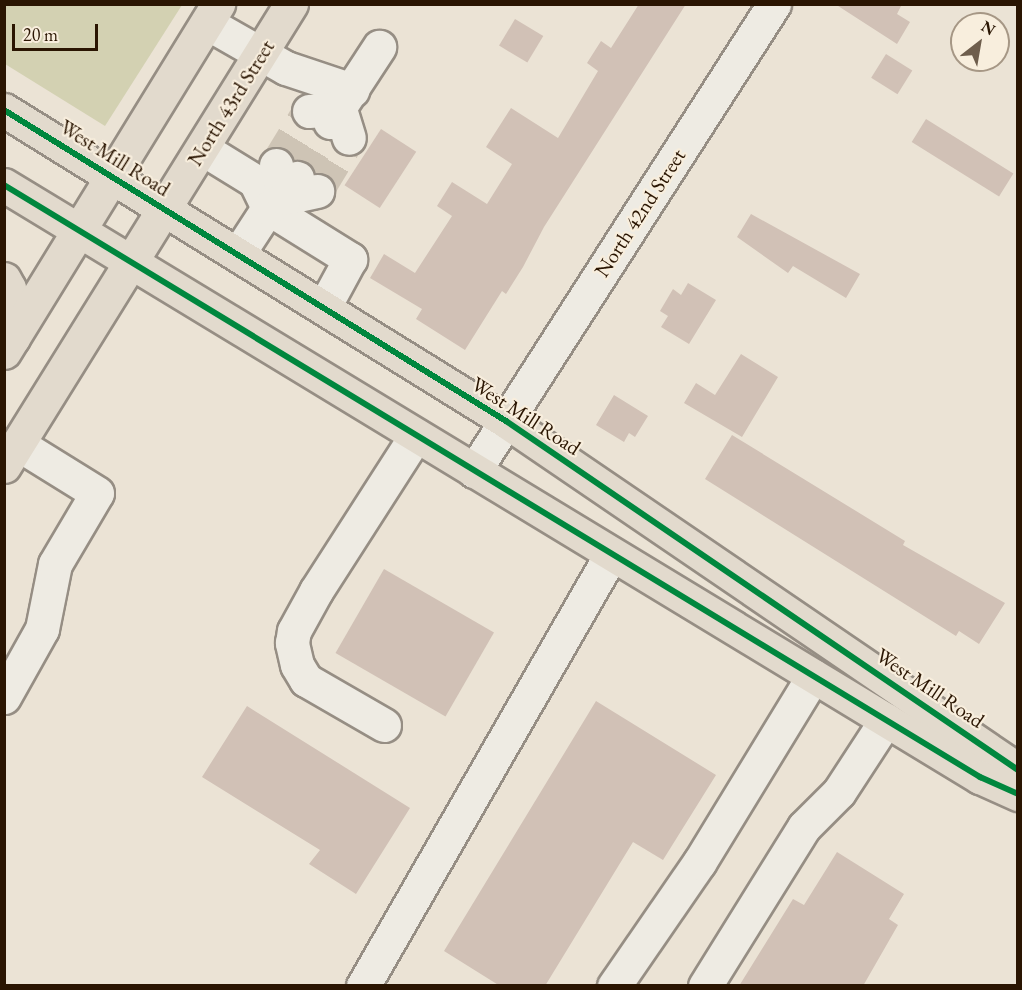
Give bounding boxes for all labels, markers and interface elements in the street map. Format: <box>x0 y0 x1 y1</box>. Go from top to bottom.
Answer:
scale bar <box>15 12 100 50</box>
north arrow <box>950 12 1010 72</box>
text: N <box>978 16 999 40</box>
text: 20 m <box>23 23 58 46</box>
street label: North 43rd Street <box>182 35 280 171</box>
street label: West Mill Road <box>55 114 175 202</box>
street label: North 42nd Street <box>589 144 691 282</box>
street label: West Mill Road <box>467 371 585 461</box>
street label: West Mill Road <box>871 643 989 733</box>

